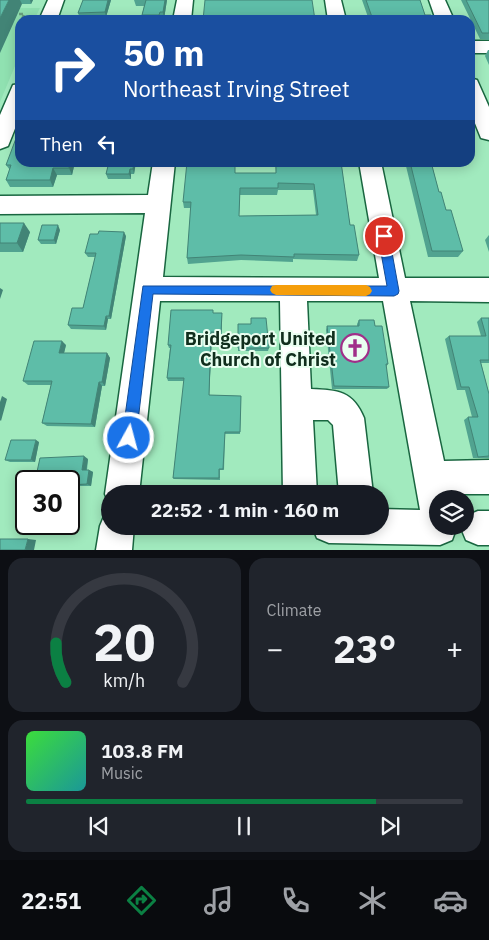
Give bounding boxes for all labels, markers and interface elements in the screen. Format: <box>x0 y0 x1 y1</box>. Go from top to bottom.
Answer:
text: 50 m <box>123 30 205 76</box>
icon: right <box>40 35 105 100</box>
text: Northeast Irving Street <box>123 74 350 103</box>
icon: left <box>93 130 121 158</box>
text: Then <box>40 132 83 156</box>
pin <box>363 215 405 257</box>
icon: arrive <box>370 222 398 250</box>
place label: Bridgeport United Church of Christ <box>185 327 336 371</box>
church icon: Bridgeport United Church of Christ <box>340 333 370 363</box>
position arrow <box>102 411 154 463</box>
speed limit sign: 30 <box>15 470 80 535</box>
map controls <box>429 490 474 535</box>
button: layers <box>429 490 474 535</box>
text: 22:52 · 1 min · 160 m <box>151 498 339 522</box>
text: Climate <box>267 600 322 620</box>
text: 20 <box>93 608 155 675</box>
text: 23° <box>333 624 396 673</box>
text: − <box>267 630 283 667</box>
text: + <box>446 630 463 667</box>
text: km/h <box>103 669 145 692</box>
text: 103.8 FM <box>101 739 184 763</box>
text: Music <box>101 763 143 783</box>
icon: previous <box>85 812 113 840</box>
icon: pause <box>230 812 258 840</box>
icon: next <box>376 812 404 840</box>
icon: directions <box>124 883 159 918</box>
icon: music <box>201 883 236 918</box>
icon: phone <box>278 883 313 918</box>
icon: climate <box>355 883 390 918</box>
icon: car <box>433 883 468 918</box>
text: 22:51 <box>21 886 81 915</box>

